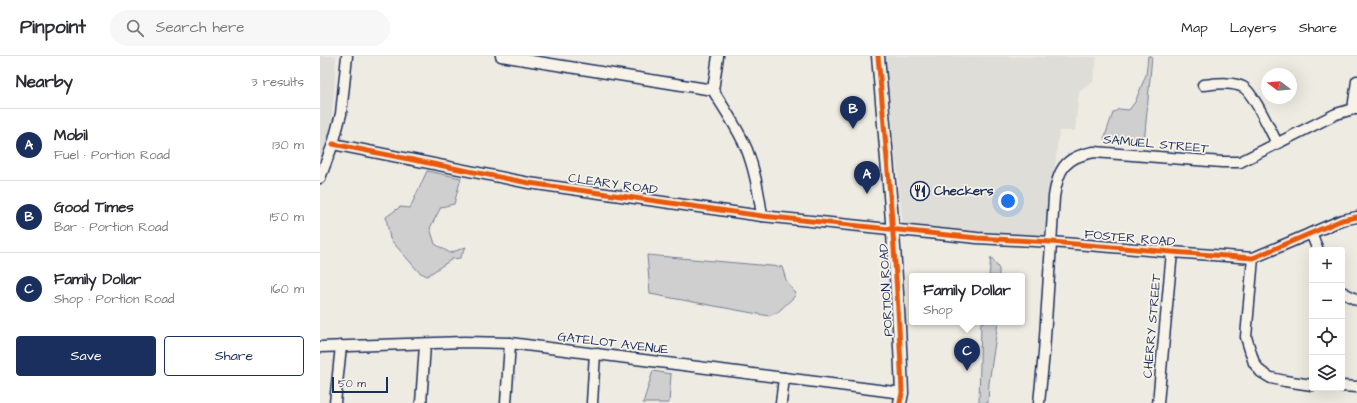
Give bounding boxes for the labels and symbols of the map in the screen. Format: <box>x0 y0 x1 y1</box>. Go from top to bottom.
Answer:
north arrow <box>1261 68 1297 104</box>
pin: B <box>840 96 866 129</box>
street label: SAMUEL STREET <box>1102 130 1210 158</box>
pin: A <box>854 161 880 194</box>
street label: CLEARY ROAD <box>567 169 660 199</box>
restaurant icon: Checkers <box>909 180 931 202</box>
place label: Checkers <box>934 182 994 200</box>
your location <box>998 191 1018 211</box>
street label: FOSTER ROAD <box>1084 225 1177 251</box>
street label: PORTION ROAD <box>875 242 897 337</box>
street label: CHERRY STREET <box>1138 272 1166 379</box>
street label: GATELOT AVENUE <box>557 327 670 359</box>
pin: C <box>954 338 980 371</box>
scale bar <box>332 375 388 394</box>

